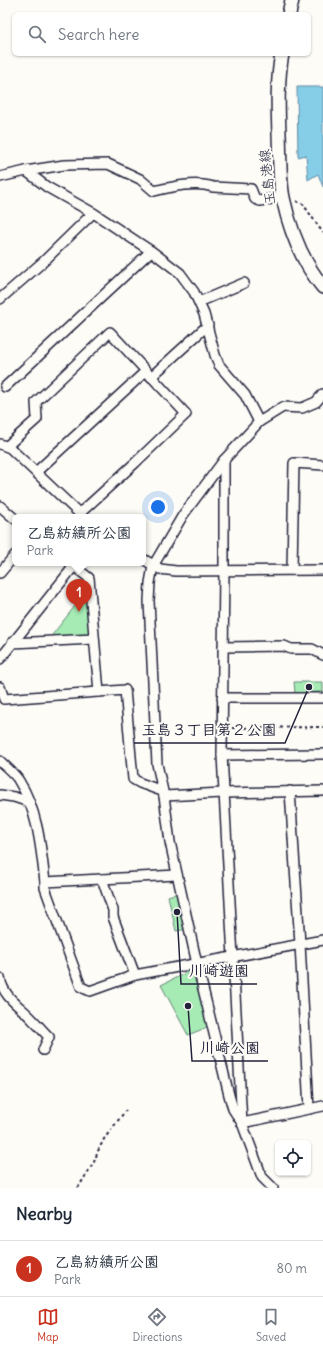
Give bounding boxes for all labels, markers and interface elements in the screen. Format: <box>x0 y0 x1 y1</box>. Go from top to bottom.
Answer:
search box <box>12 12 311 56</box>
icon: search <box>26 23 48 45</box>
text: Search here <box>58 25 139 44</box>
street label: 玉島港線 <box>255 148 279 206</box>
your location <box>148 497 168 517</box>
popup <box>12 514 146 566</box>
text: 乙島紡績所公園 <box>26 523 132 542</box>
text: Park <box>26 542 53 559</box>
pin: 1 <box>66 579 92 612</box>
callout: 玉島３丁目第２公園 <box>134 716 285 743</box>
text: 玉島３丁目第２公園 <box>141 720 277 739</box>
callout: 川崎遊園 <box>181 957 257 984</box>
text: 川崎遊園 <box>189 961 249 980</box>
callout: 川崎公園 <box>192 1034 268 1061</box>
text: 川崎公園 <box>200 1038 260 1057</box>
map controls <box>275 1140 311 1176</box>
button: locate <box>275 1140 311 1176</box>
text: Nearby <box>16 1203 72 1225</box>
text: 乙島紡績所公園 <box>54 1252 159 1271</box>
text: 1 <box>26 1260 32 1277</box>
text: 80 m <box>276 1260 307 1277</box>
text: Park <box>54 1271 81 1288</box>
tab: Map <box>37 1306 59 1344</box>
tab: Directions <box>133 1306 182 1344</box>
tab: Saved <box>256 1306 286 1344</box>

